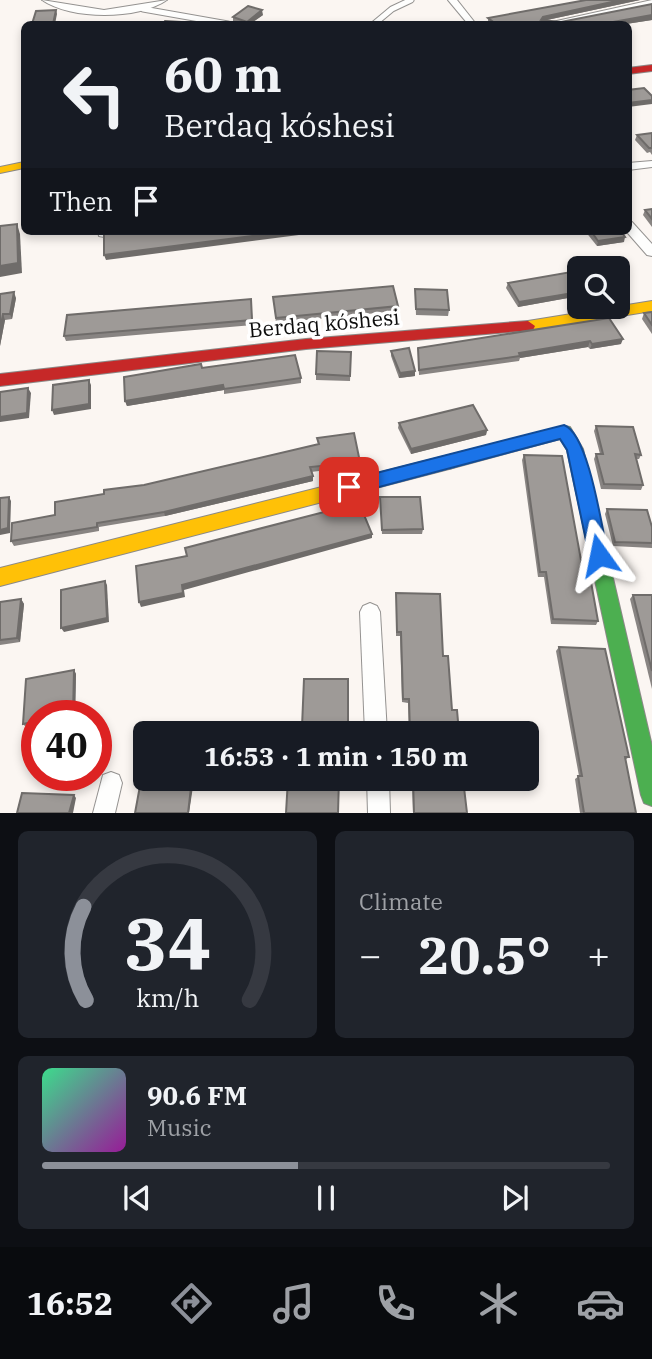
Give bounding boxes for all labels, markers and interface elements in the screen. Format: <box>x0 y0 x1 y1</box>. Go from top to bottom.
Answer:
text: 60 m <box>164 42 282 105</box>
icon: left <box>49 49 140 140</box>
text: Berdaq kóshesi <box>164 104 395 146</box>
icon: arrive <box>127 182 165 220</box>
text: Then <box>49 184 113 218</box>
map controls <box>567 256 630 319</box>
button: search <box>567 256 630 319</box>
street label: Berdaq kóshesi <box>247 302 401 344</box>
pin <box>319 457 379 517</box>
icon: arrive <box>330 468 368 506</box>
position arrow <box>562 518 636 592</box>
speed limit sign: 40 <box>21 700 112 791</box>
text: 16:53 · 1 min · 150 m <box>204 739 468 773</box>
text: Climate <box>359 886 443 916</box>
text: 34 <box>124 896 211 991</box>
text: 20.5° <box>418 921 551 988</box>
text: − <box>359 930 382 979</box>
text: + <box>587 930 610 979</box>
text: km/h <box>136 981 199 1014</box>
text: 90.6 FM <box>147 1078 247 1112</box>
text: Music <box>147 1112 212 1142</box>
icon: previous <box>118 1179 156 1217</box>
icon: pause <box>307 1179 345 1217</box>
icon: next <box>496 1179 534 1217</box>
icon: directions <box>167 1279 216 1328</box>
icon: music <box>269 1279 318 1328</box>
icon: phone <box>371 1279 420 1328</box>
icon: climate <box>474 1279 523 1328</box>
icon: car <box>576 1279 625 1328</box>
text: 16:52 <box>27 1282 113 1324</box>

